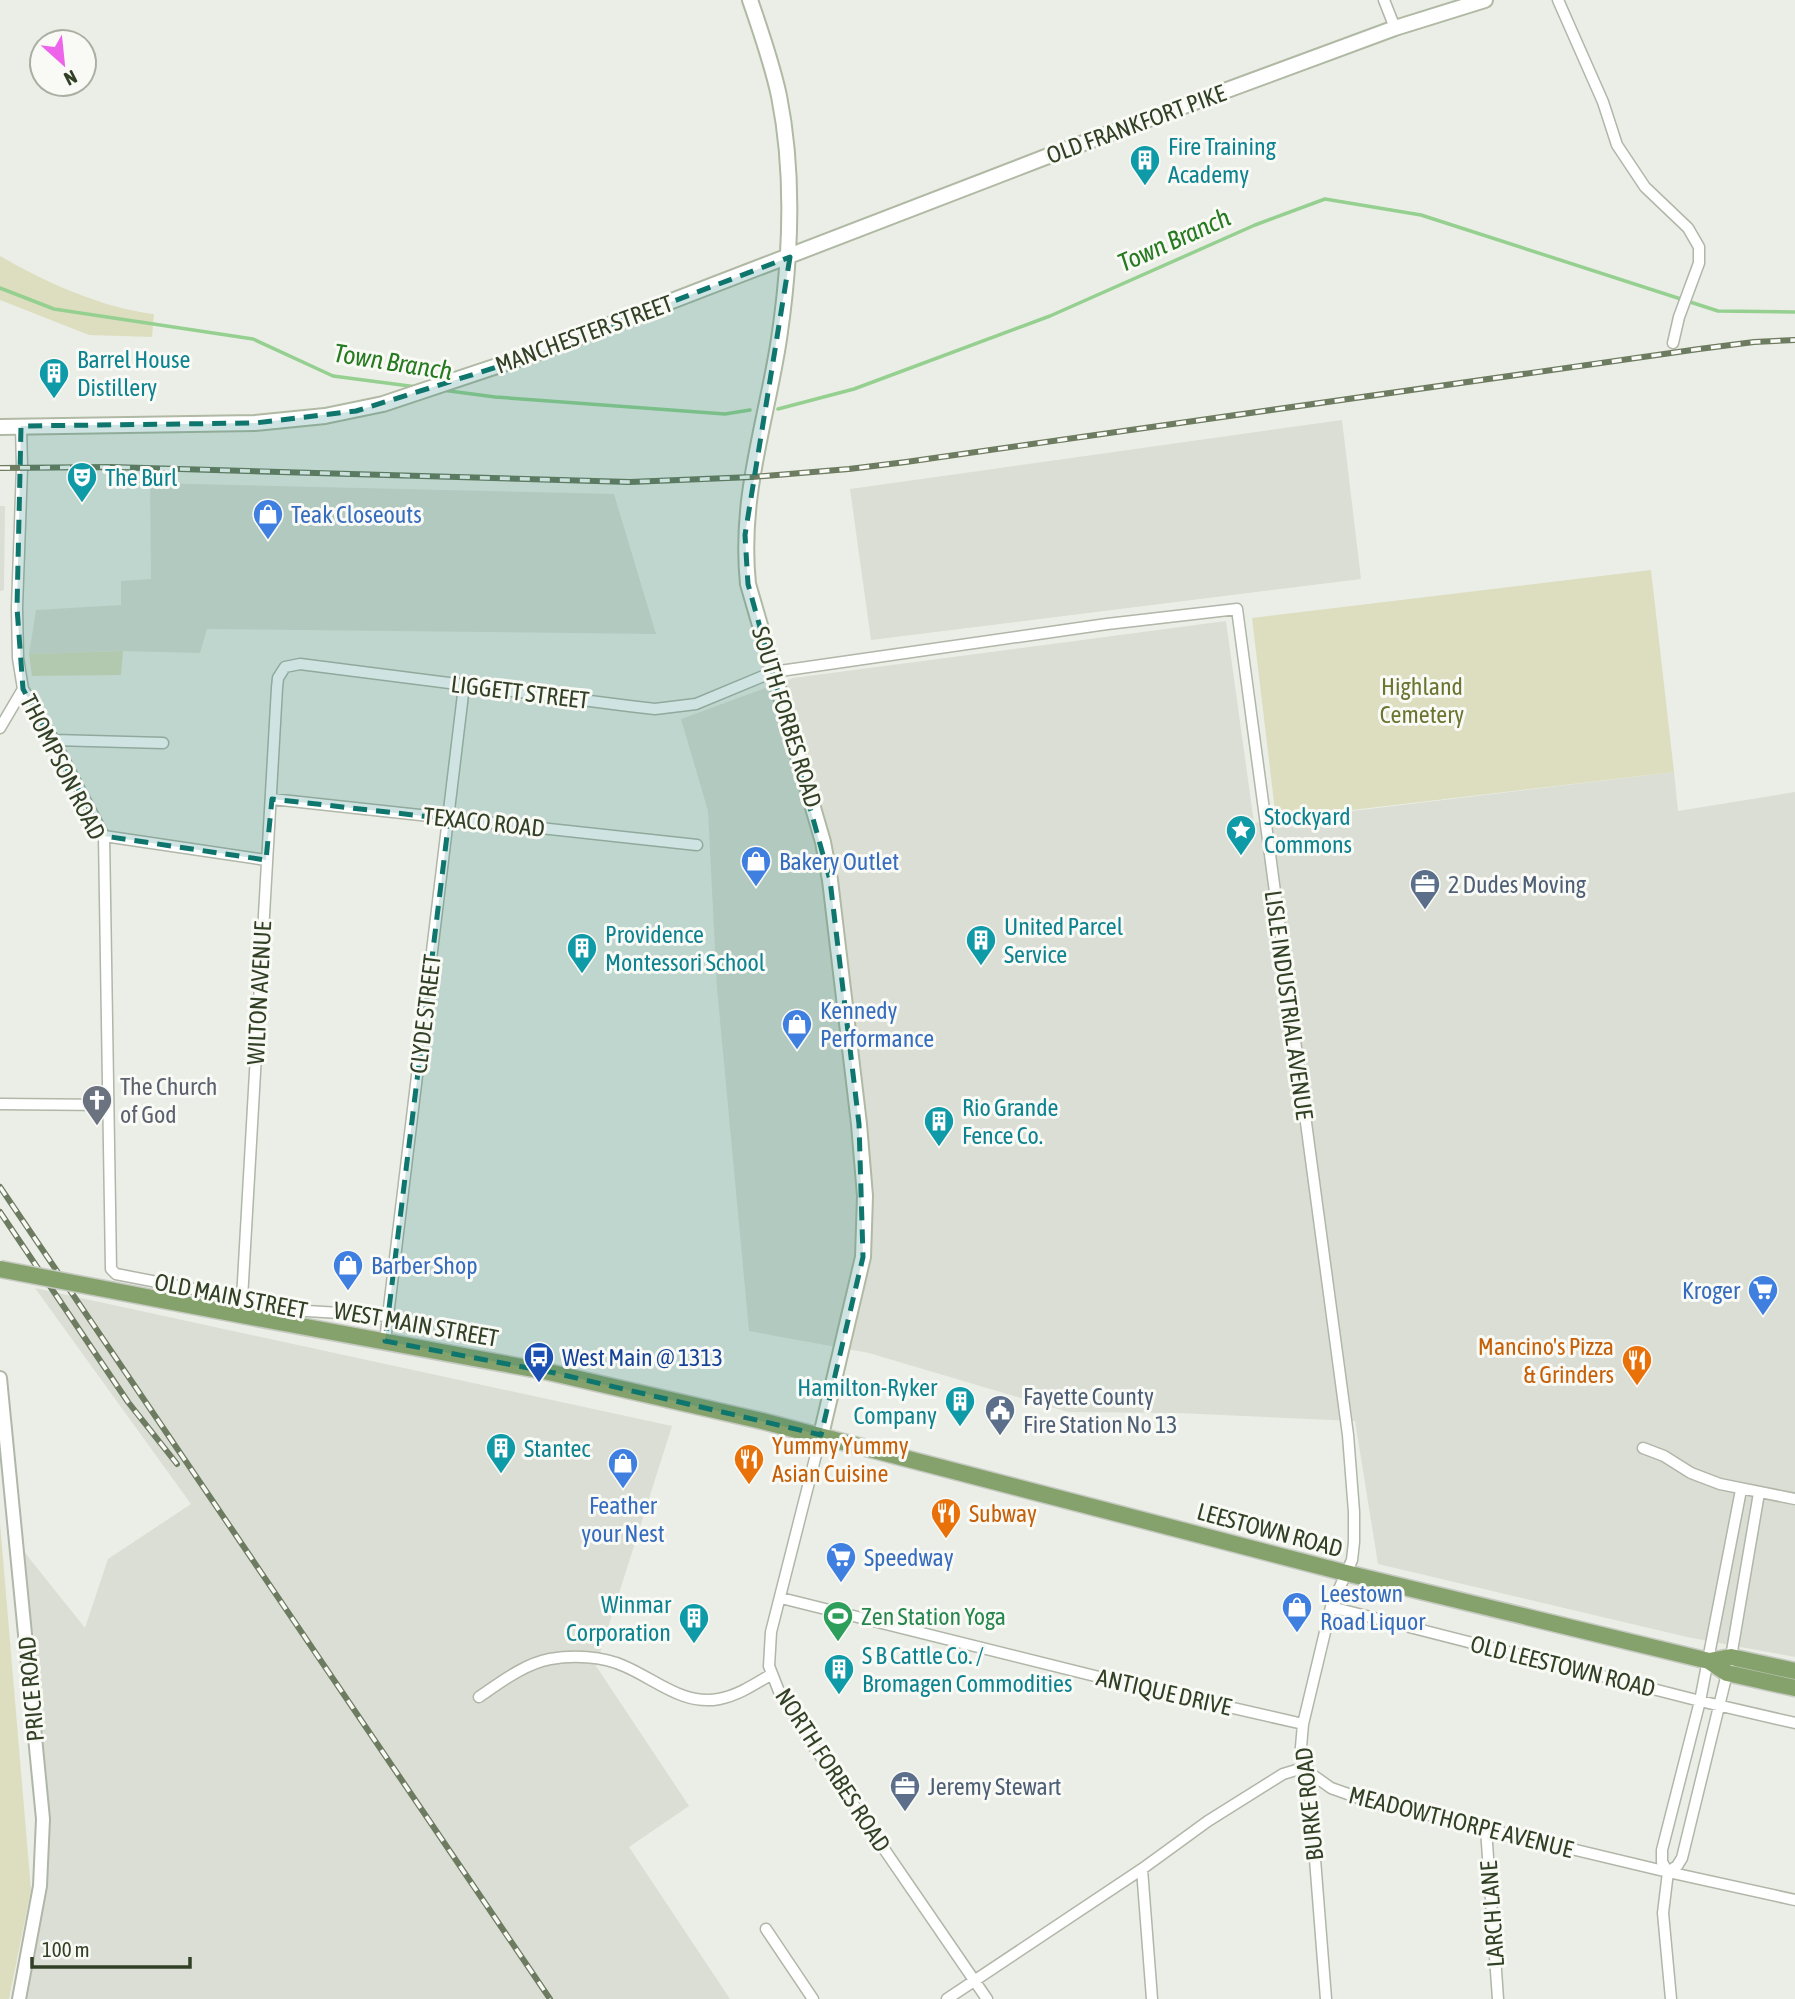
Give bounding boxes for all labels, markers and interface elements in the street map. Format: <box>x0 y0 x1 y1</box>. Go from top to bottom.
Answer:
north arrow <box>28 28 98 98</box>
text: N <box>61 66 81 90</box>
street label: OLD FRANKFORT PIKE <box>1043 79 1229 169</box>
place label: Fire Training Academy <box>1168 133 1277 188</box>
building icon: Fire Training Academy <box>1128 143 1162 187</box>
water label: Town Branch <box>1113 202 1235 278</box>
street label: MANCHESTER STREET <box>492 289 677 379</box>
water label: Town Branch <box>332 338 455 386</box>
place label: Barrel House Distillery <box>77 346 190 401</box>
building icon: Barrel House Distillery <box>37 356 71 400</box>
theatre icon: The Burl <box>65 460 99 504</box>
place label: The Burl <box>105 464 178 491</box>
shop icon: Teak Closeouts <box>251 497 285 541</box>
place label: Teak Closeouts <box>291 501 422 528</box>
street label: SOUTH FORBES ROAD <box>747 623 827 811</box>
street label: LIGGETT STREET <box>449 670 591 714</box>
park label: Highland Cemetery <box>1380 673 1464 728</box>
street label: THOMPSON ROAD <box>15 690 111 844</box>
street label: TEXACO ROAD <box>422 802 546 842</box>
place label: Stockyard Commons <box>1264 803 1352 858</box>
place icon: Stockyard Commons <box>1224 813 1258 857</box>
shop icon: Bakery Outlet <box>739 844 773 888</box>
place label: Bakery Outlet <box>779 848 899 875</box>
office icon: 2 Dudes Moving <box>1408 867 1442 911</box>
place label: 2 Dudes Moving <box>1448 871 1587 898</box>
street label: LISLE INDUSTRIAL AVENUE <box>1260 889 1318 1121</box>
place label: United Parcel Service <box>1004 913 1124 968</box>
street label: WILTON AVENUE <box>242 920 276 1066</box>
place label: Providence Montessori School <box>605 921 766 976</box>
building icon: United Parcel Service <box>964 923 998 967</box>
building icon: Providence Montessori School <box>565 931 599 975</box>
street label: CLYDE STREET <box>404 953 446 1075</box>
place label: Kennedy Performance <box>820 997 934 1052</box>
shop icon: Kennedy Performance <box>780 1007 814 1051</box>
place label: The Church of God <box>120 1073 218 1128</box>
church icon: The Church of God <box>80 1083 114 1127</box>
place label: Rio Grande Fence Co. <box>962 1094 1058 1149</box>
building icon: Rio Grande Fence Co. <box>922 1104 956 1148</box>
shop icon: Barber Shop <box>331 1248 365 1292</box>
place label: Barber Shop <box>371 1252 478 1279</box>
street label: OLD MAIN STREET <box>152 1268 310 1324</box>
supermarket icon: Kroger <box>1746 1273 1780 1317</box>
place label: Kroger <box>1682 1277 1741 1304</box>
street label: WEST MAIN STREET <box>332 1296 501 1352</box>
place label: Mancino's Pizza & Grinders <box>1478 1333 1614 1388</box>
bus stop icon: West Main @ 1313 <box>522 1340 556 1384</box>
restaurant icon: Mancino's Pizza & Grinders <box>1620 1343 1654 1387</box>
place label: West Main @ 1313 <box>562 1344 723 1371</box>
place label: Hamilton-Ryker Company <box>797 1374 938 1429</box>
place label: Fayette County Fire Station No 13 <box>1023 1383 1178 1438</box>
building icon: Hamilton-Ryker Company <box>943 1384 977 1428</box>
public building icon: Fayette County Fire Station No 13 <box>983 1393 1017 1437</box>
building icon: Stantec <box>484 1431 518 1475</box>
place label: Yummy Yummy Asian Cuisine <box>772 1432 909 1487</box>
place label: Stantec <box>524 1435 590 1462</box>
restaurant icon: Yummy Yummy Asian Cuisine <box>732 1442 766 1486</box>
shop icon: Feather your Nest <box>606 1446 640 1490</box>
place label: Feather your Nest <box>581 1492 665 1547</box>
restaurant icon: Subway <box>929 1496 963 1540</box>
street label: LEESTOWN ROAD <box>1194 1498 1346 1562</box>
place label: Subway <box>969 1500 1037 1527</box>
supermarket icon: Speedway <box>824 1540 858 1584</box>
place label: Speedway <box>864 1544 954 1571</box>
place label: Leestown Road Liquor <box>1320 1580 1426 1635</box>
shop icon: Leestown Road Liquor <box>1280 1590 1314 1634</box>
place label: Winmar Corporation <box>566 1591 672 1646</box>
sports icon: Zen Station Yoga <box>821 1599 855 1643</box>
building icon: Winmar Corporation <box>677 1601 711 1645</box>
place label: Zen Station Yoga <box>861 1603 1006 1630</box>
street label: OLD LEESTOWN ROAD <box>1468 1630 1658 1702</box>
street label: PRICE ROAD <box>13 1635 49 1743</box>
place label: S B Cattle Co. / Bromagen Commodities <box>862 1642 1072 1697</box>
building icon: S B Cattle Co. / Bromagen Commodities <box>822 1652 856 1696</box>
street label: ANTIQUE DRIVE <box>1094 1663 1234 1721</box>
street label: NORTH FORBES ROAD <box>770 1683 896 1857</box>
street label: BURKE ROAD <box>1290 1746 1328 1862</box>
office icon: Jeremy Stewart <box>888 1769 922 1813</box>
place label: Jeremy Stewart <box>928 1773 1062 1800</box>
street label: MEADOWTHORPE AVENUE <box>1346 1781 1576 1863</box>
street label: LARCH LANE <box>1475 1860 1509 1968</box>
scale bar <box>32 1926 189 1970</box>
text: 100 m <box>42 1937 90 1961</box>

